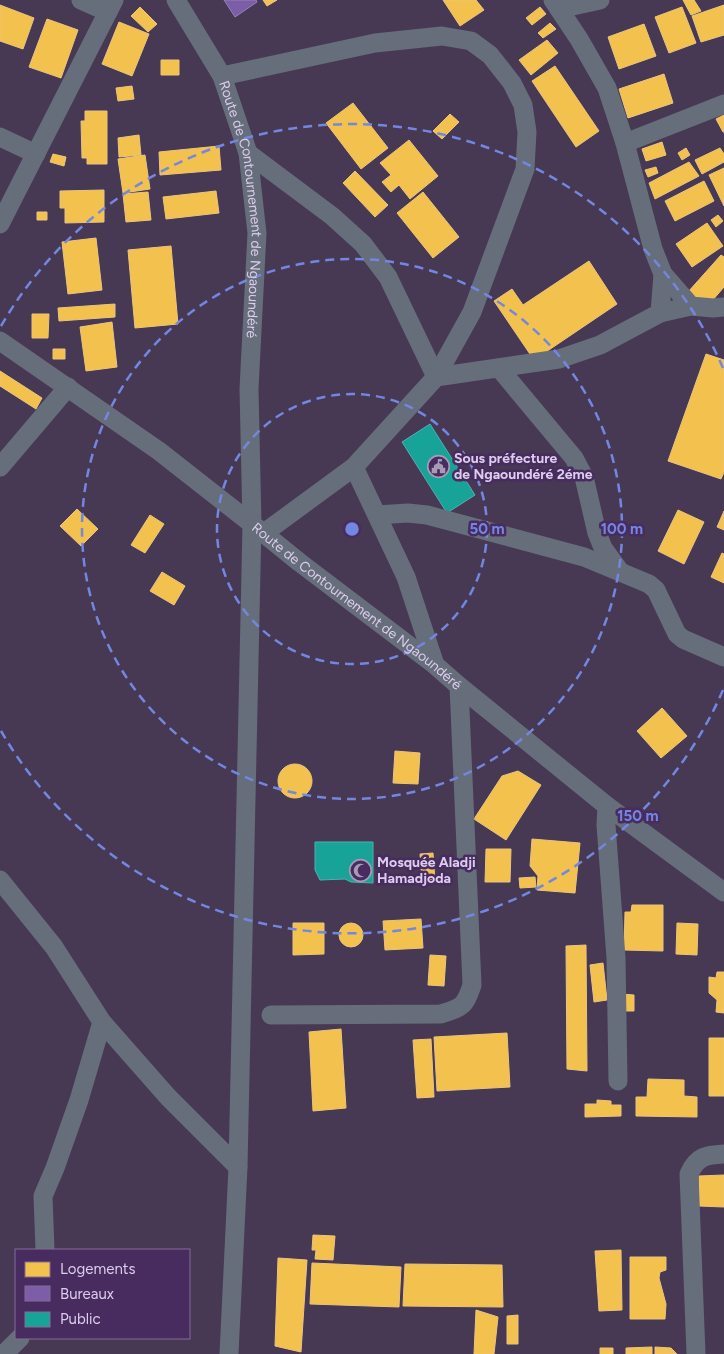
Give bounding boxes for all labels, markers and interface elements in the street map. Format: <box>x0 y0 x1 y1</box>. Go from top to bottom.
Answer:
street label: Route de Contournement de Ngaoundéré <box>216 78 266 339</box>
place label: Sous préfecture de Ngaoundéré 2éme <box>454 450 593 483</box>
public building icon: Sous préfecture de Ngaoundéré 2éme <box>426 454 450 478</box>
street label: Route de Contournement de Ngaoundéré <box>248 519 466 693</box>
centre of rings <box>343 520 361 538</box>
text: 50 m <box>469 520 505 538</box>
text: 100 m <box>601 520 643 538</box>
text: 150 m <box>617 807 659 825</box>
place label: Mosquée Aladji Hamadjoda <box>377 854 476 887</box>
mosque icon: Mosquée Aladji Hamadjoda <box>349 858 373 882</box>
legend <box>15 1249 190 1339</box>
text: Logements <box>60 1260 135 1278</box>
text: Bureaux <box>60 1285 114 1303</box>
text: Public <box>60 1310 101 1328</box>

